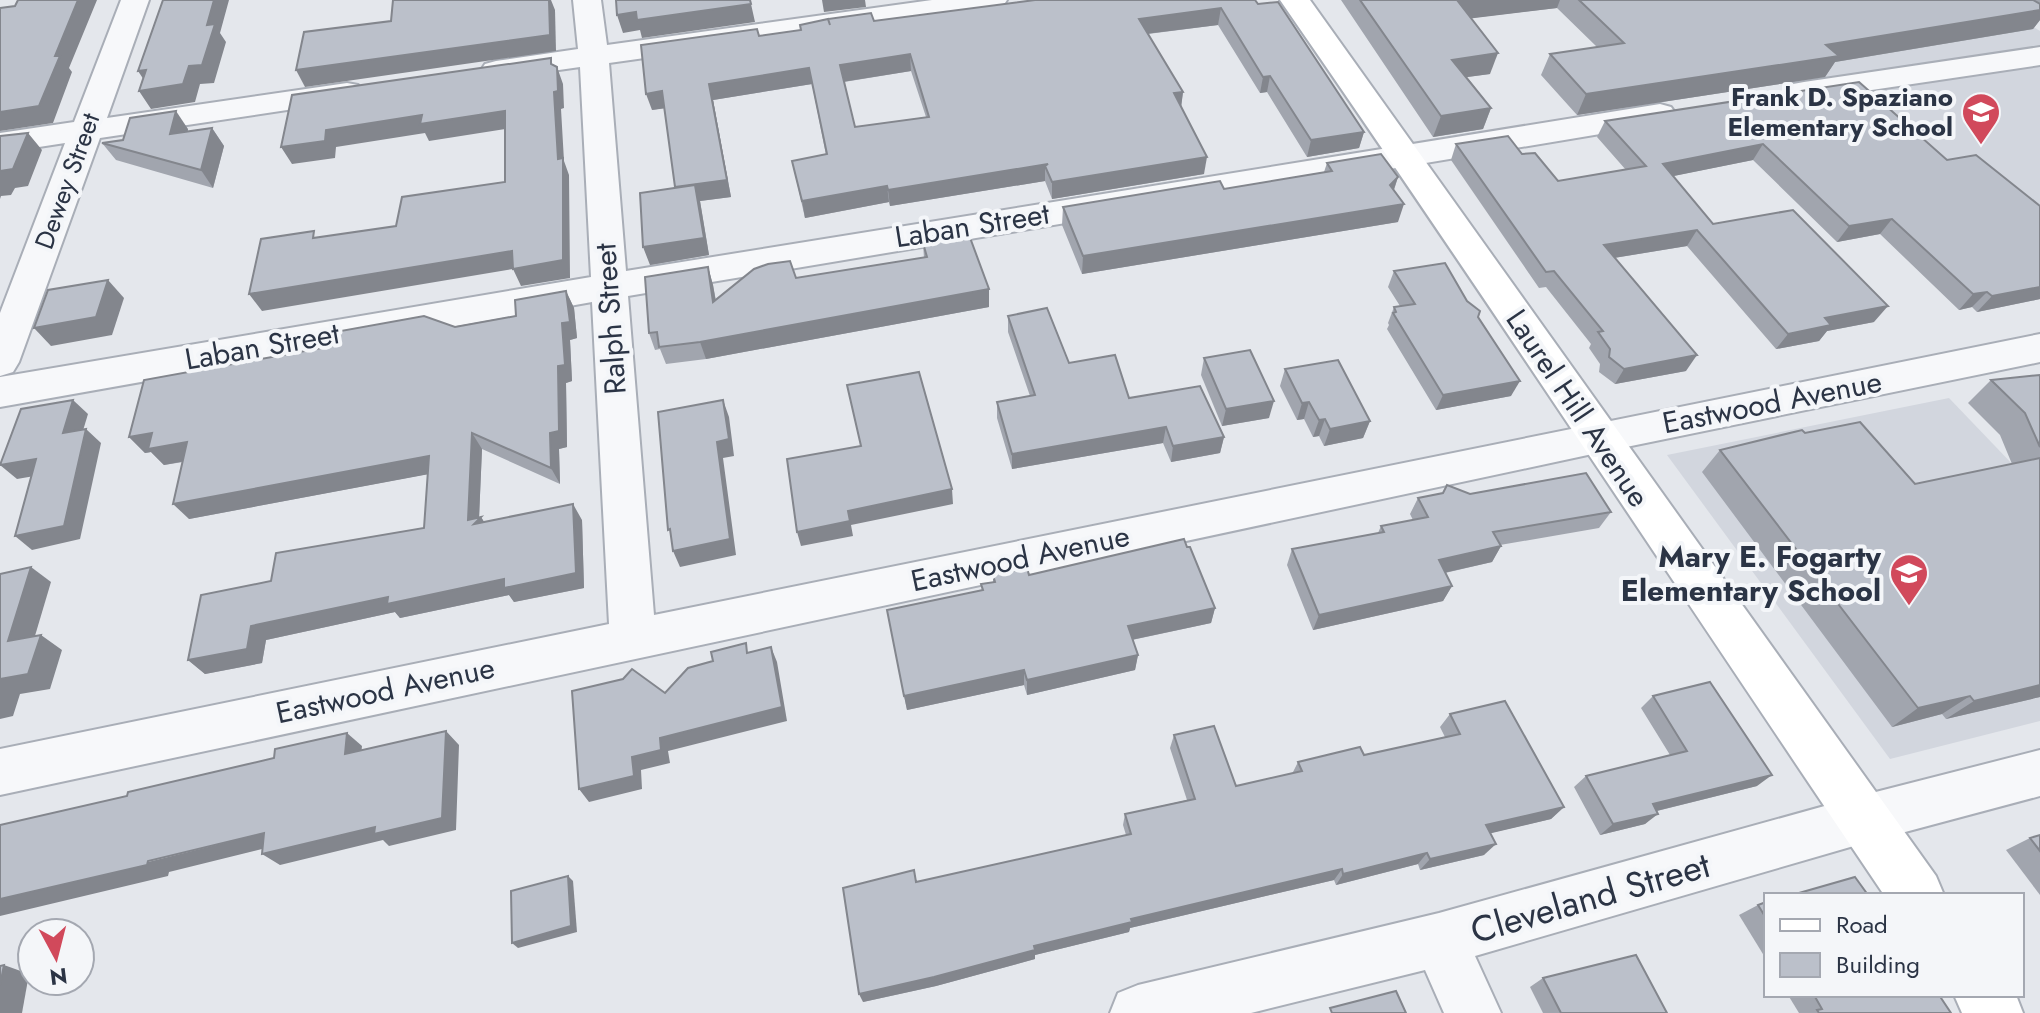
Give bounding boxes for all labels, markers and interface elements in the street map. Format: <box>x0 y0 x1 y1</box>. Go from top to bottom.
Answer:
place label: Frank D. Spaziano Elementary School <box>1728 78 1953 146</box>
school or university icon: Frank D. Spaziano Elementary School <box>1960 91 2002 146</box>
street label: Dewey Street <box>25 107 109 254</box>
street label: Laban Street <box>892 191 1053 258</box>
street label: Ralph Street <box>583 241 637 396</box>
street label: Laurel Hill Avenue <box>1496 300 1660 516</box>
street label: Laban Street <box>182 311 343 381</box>
street label: Eastwood Avenue <box>1659 360 1885 444</box>
street label: Eastwood Avenue <box>907 514 1133 602</box>
place label: Mary E. Fogarty Elementary School <box>1621 535 1881 612</box>
school or university icon: Mary E. Fogarty Elementary School <box>1888 552 1930 607</box>
street label: Eastwood Avenue <box>272 646 498 734</box>
street label: Cleveland Street <box>1464 838 1716 956</box>
legend <box>1764 893 2024 997</box>
text: Road <box>1836 907 1888 942</box>
north arrow <box>16 917 96 997</box>
text: Building <box>1836 947 1920 982</box>
text: N <box>48 960 69 994</box>

